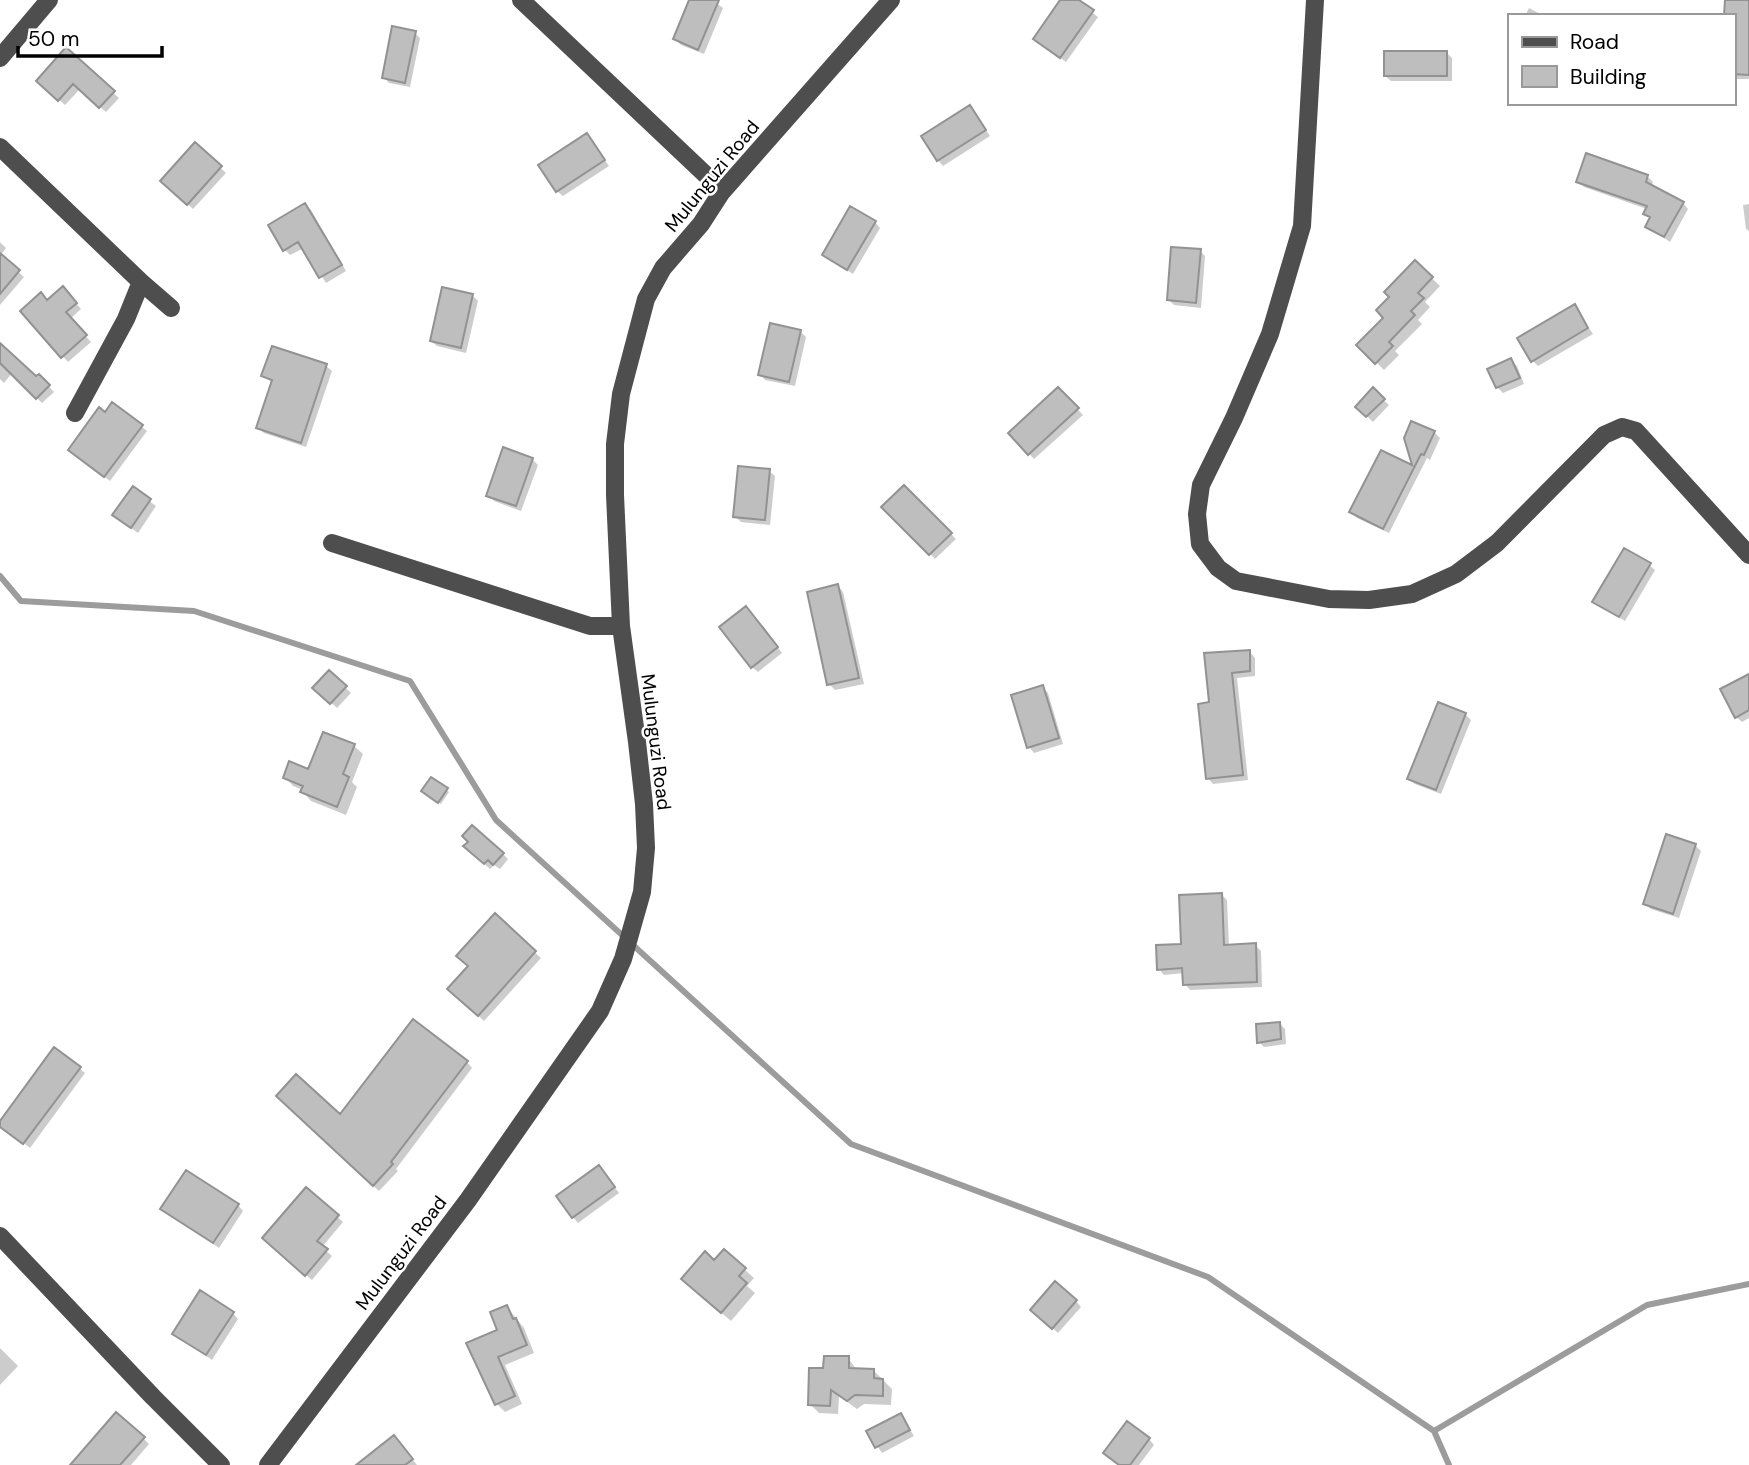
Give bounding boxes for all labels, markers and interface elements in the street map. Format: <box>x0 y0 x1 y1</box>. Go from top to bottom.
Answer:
scale bar <box>18 14 161 58</box>
legend <box>1508 14 1735 105</box>
text: 50 m <box>28 25 79 53</box>
text: Road <box>1570 28 1619 56</box>
text: Building <box>1570 63 1647 91</box>
street label: Mulunguzi Road <box>659 115 765 237</box>
street label: Mulunguzi Road <box>635 673 677 811</box>
street label: Mulunguzi Road <box>350 1191 452 1315</box>

